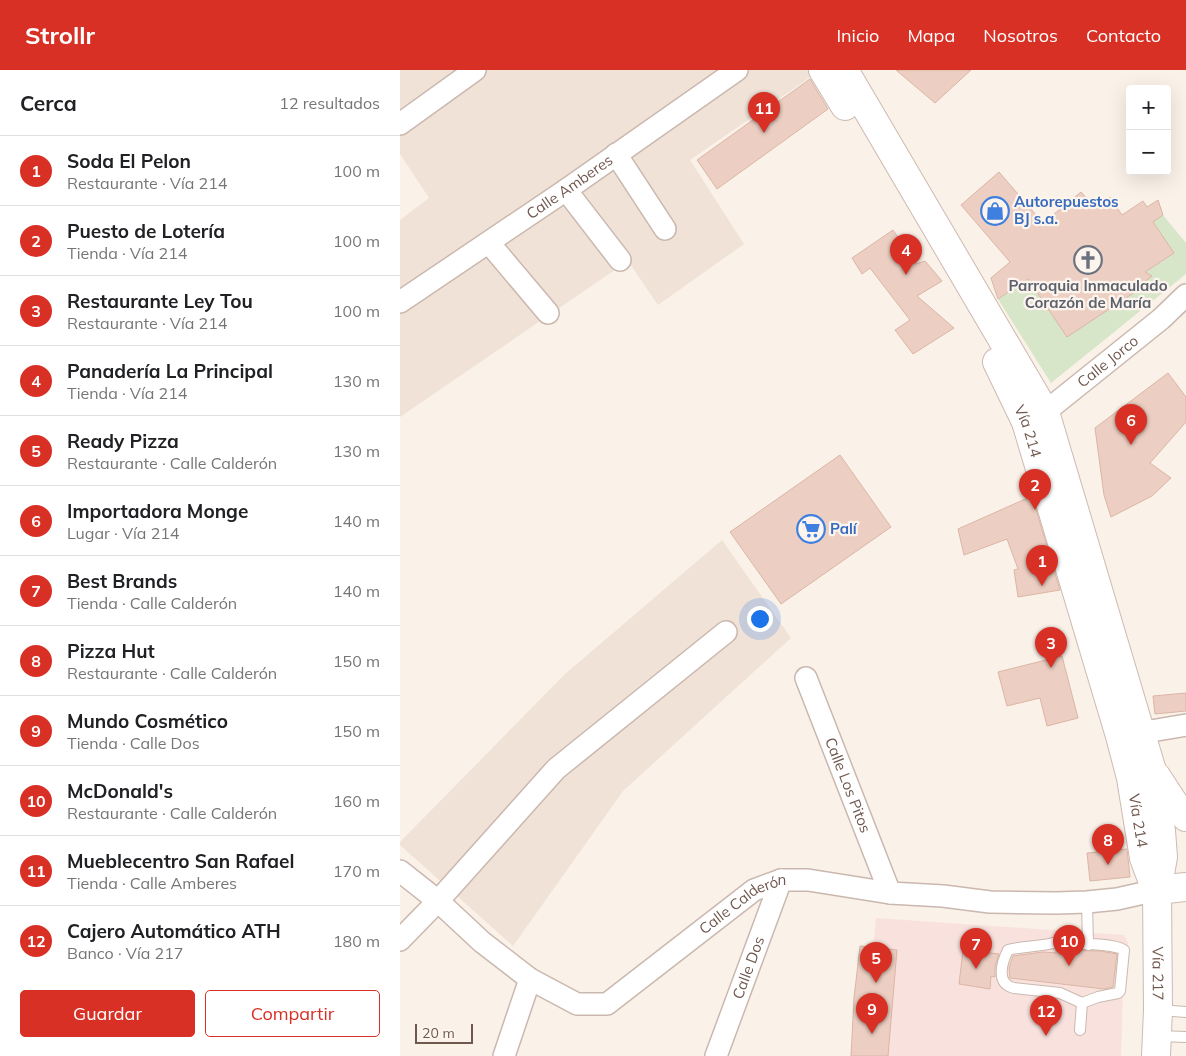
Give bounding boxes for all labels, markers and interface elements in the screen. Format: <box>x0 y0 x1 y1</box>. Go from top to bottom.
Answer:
text: Strollr <box>25 20 95 50</box>
text: Inicio <box>836 24 879 47</box>
text: Mapa <box>907 24 955 47</box>
text: Nosotros <box>983 24 1058 47</box>
text: Contacto <box>1086 24 1161 47</box>
map controls <box>1126 85 1171 175</box>
button: + <box>1126 85 1171 130</box>
text: Cerca <box>20 90 77 116</box>
pin: 11 <box>748 92 780 133</box>
text: 12 resultados <box>279 93 380 113</box>
button: − <box>1126 130 1171 175</box>
text: Soda El Pelon <box>67 149 191 173</box>
street label: Calle Amberes <box>523 150 616 223</box>
text: 1 <box>31 161 41 181</box>
text: 100 m <box>333 161 380 181</box>
text: Restaurante · Vía 214 <box>67 173 227 193</box>
place label: Autorepuestos BJ s.a. <box>1014 192 1119 228</box>
shop icon: Autorepuestos BJ s.a. <box>980 196 1010 226</box>
text: Puesto de Lotería <box>67 219 225 243</box>
text: 2 <box>31 231 41 251</box>
text: 100 m <box>333 231 380 251</box>
pin: 4 <box>890 234 922 275</box>
text: Tienda · Vía 214 <box>67 243 187 263</box>
church icon: Parroquia Inmaculado Corazón de María <box>1073 245 1103 275</box>
place label: Parroquia Inmaculado Corazón de María <box>1008 276 1168 312</box>
text: Restaurante Ley Tou <box>67 289 253 313</box>
text: 3 <box>31 301 41 321</box>
text: 100 m <box>333 301 380 321</box>
text: Restaurante · Vía 214 <box>67 313 227 333</box>
street label: Calle Jorco <box>1073 331 1142 391</box>
text: Panadería La Principal <box>67 359 273 383</box>
text: 4 <box>31 371 41 391</box>
text: 130 m <box>333 371 380 391</box>
text: Tienda · Vía 214 <box>67 383 187 403</box>
street label: Vía 214 <box>1010 402 1046 459</box>
pin: 6 <box>1115 404 1147 445</box>
text: Ready Pizza <box>67 429 179 453</box>
text: 5 <box>31 441 41 461</box>
text: 130 m <box>333 441 380 461</box>
text: Restaurante · Calle Calderón <box>67 453 277 473</box>
pin: 2 <box>1019 469 1051 510</box>
text: Importadora Monge <box>67 499 248 523</box>
text: 6 <box>31 511 41 531</box>
text: 140 m <box>333 511 380 531</box>
supermarket icon: Palí <box>796 514 826 544</box>
place label: Palí <box>830 519 858 538</box>
text: Lugar · Vía 214 <box>67 523 179 543</box>
pin: 1 <box>1026 545 1058 586</box>
text: Best Brands <box>67 569 177 593</box>
text: 7 <box>31 581 41 601</box>
text: 140 m <box>333 581 380 601</box>
text: Tienda · Calle Calderón <box>67 593 237 613</box>
your location <box>747 606 773 632</box>
pin: 3 <box>1035 627 1067 668</box>
text: Pizza Hut <box>67 639 155 663</box>
text: 8 <box>31 651 41 671</box>
text: 150 m <box>333 651 380 671</box>
text: Restaurante · Calle Calderón <box>67 663 277 683</box>
text: Mundo Cosmético <box>67 709 228 733</box>
text: 9 <box>31 721 41 741</box>
text: 150 m <box>333 721 380 741</box>
text: Tienda · Calle Dos <box>67 733 200 753</box>
street label: Calle Los Pitos <box>821 734 876 835</box>
text: McDonald's <box>67 779 173 803</box>
text: 10 <box>26 791 46 811</box>
text: 160 m <box>333 791 380 811</box>
street label: Vía 214 <box>1125 792 1152 849</box>
text: Restaurante · Calle Calderón <box>67 803 277 823</box>
pin: 8 <box>1092 824 1124 865</box>
text: Mueblecentro San Rafael <box>67 849 294 873</box>
text: 11 <box>26 861 46 881</box>
text: 170 m <box>333 861 380 881</box>
street label: Calle Calderón <box>695 870 786 938</box>
text: Tienda · Calle Amberes <box>67 873 237 893</box>
text: Cajero Automático ATH <box>67 919 281 943</box>
pin: 10 <box>1053 925 1085 966</box>
pin: 7 <box>960 928 992 969</box>
text: 12 <box>26 931 46 951</box>
text: 180 m <box>333 931 380 951</box>
street label: Calle Dos <box>728 934 768 1002</box>
pin: 5 <box>860 942 892 983</box>
text: Banco · Vía 217 <box>67 943 183 963</box>
street label: Vía 217 <box>1148 946 1168 1001</box>
button: Guardar <box>20 990 195 1037</box>
button: Compartir <box>205 990 380 1037</box>
pin: 9 <box>856 993 888 1034</box>
pin: 12 <box>1030 995 1062 1036</box>
scale bar <box>415 1021 472 1044</box>
text: 20 m <box>422 1024 455 1042</box>

